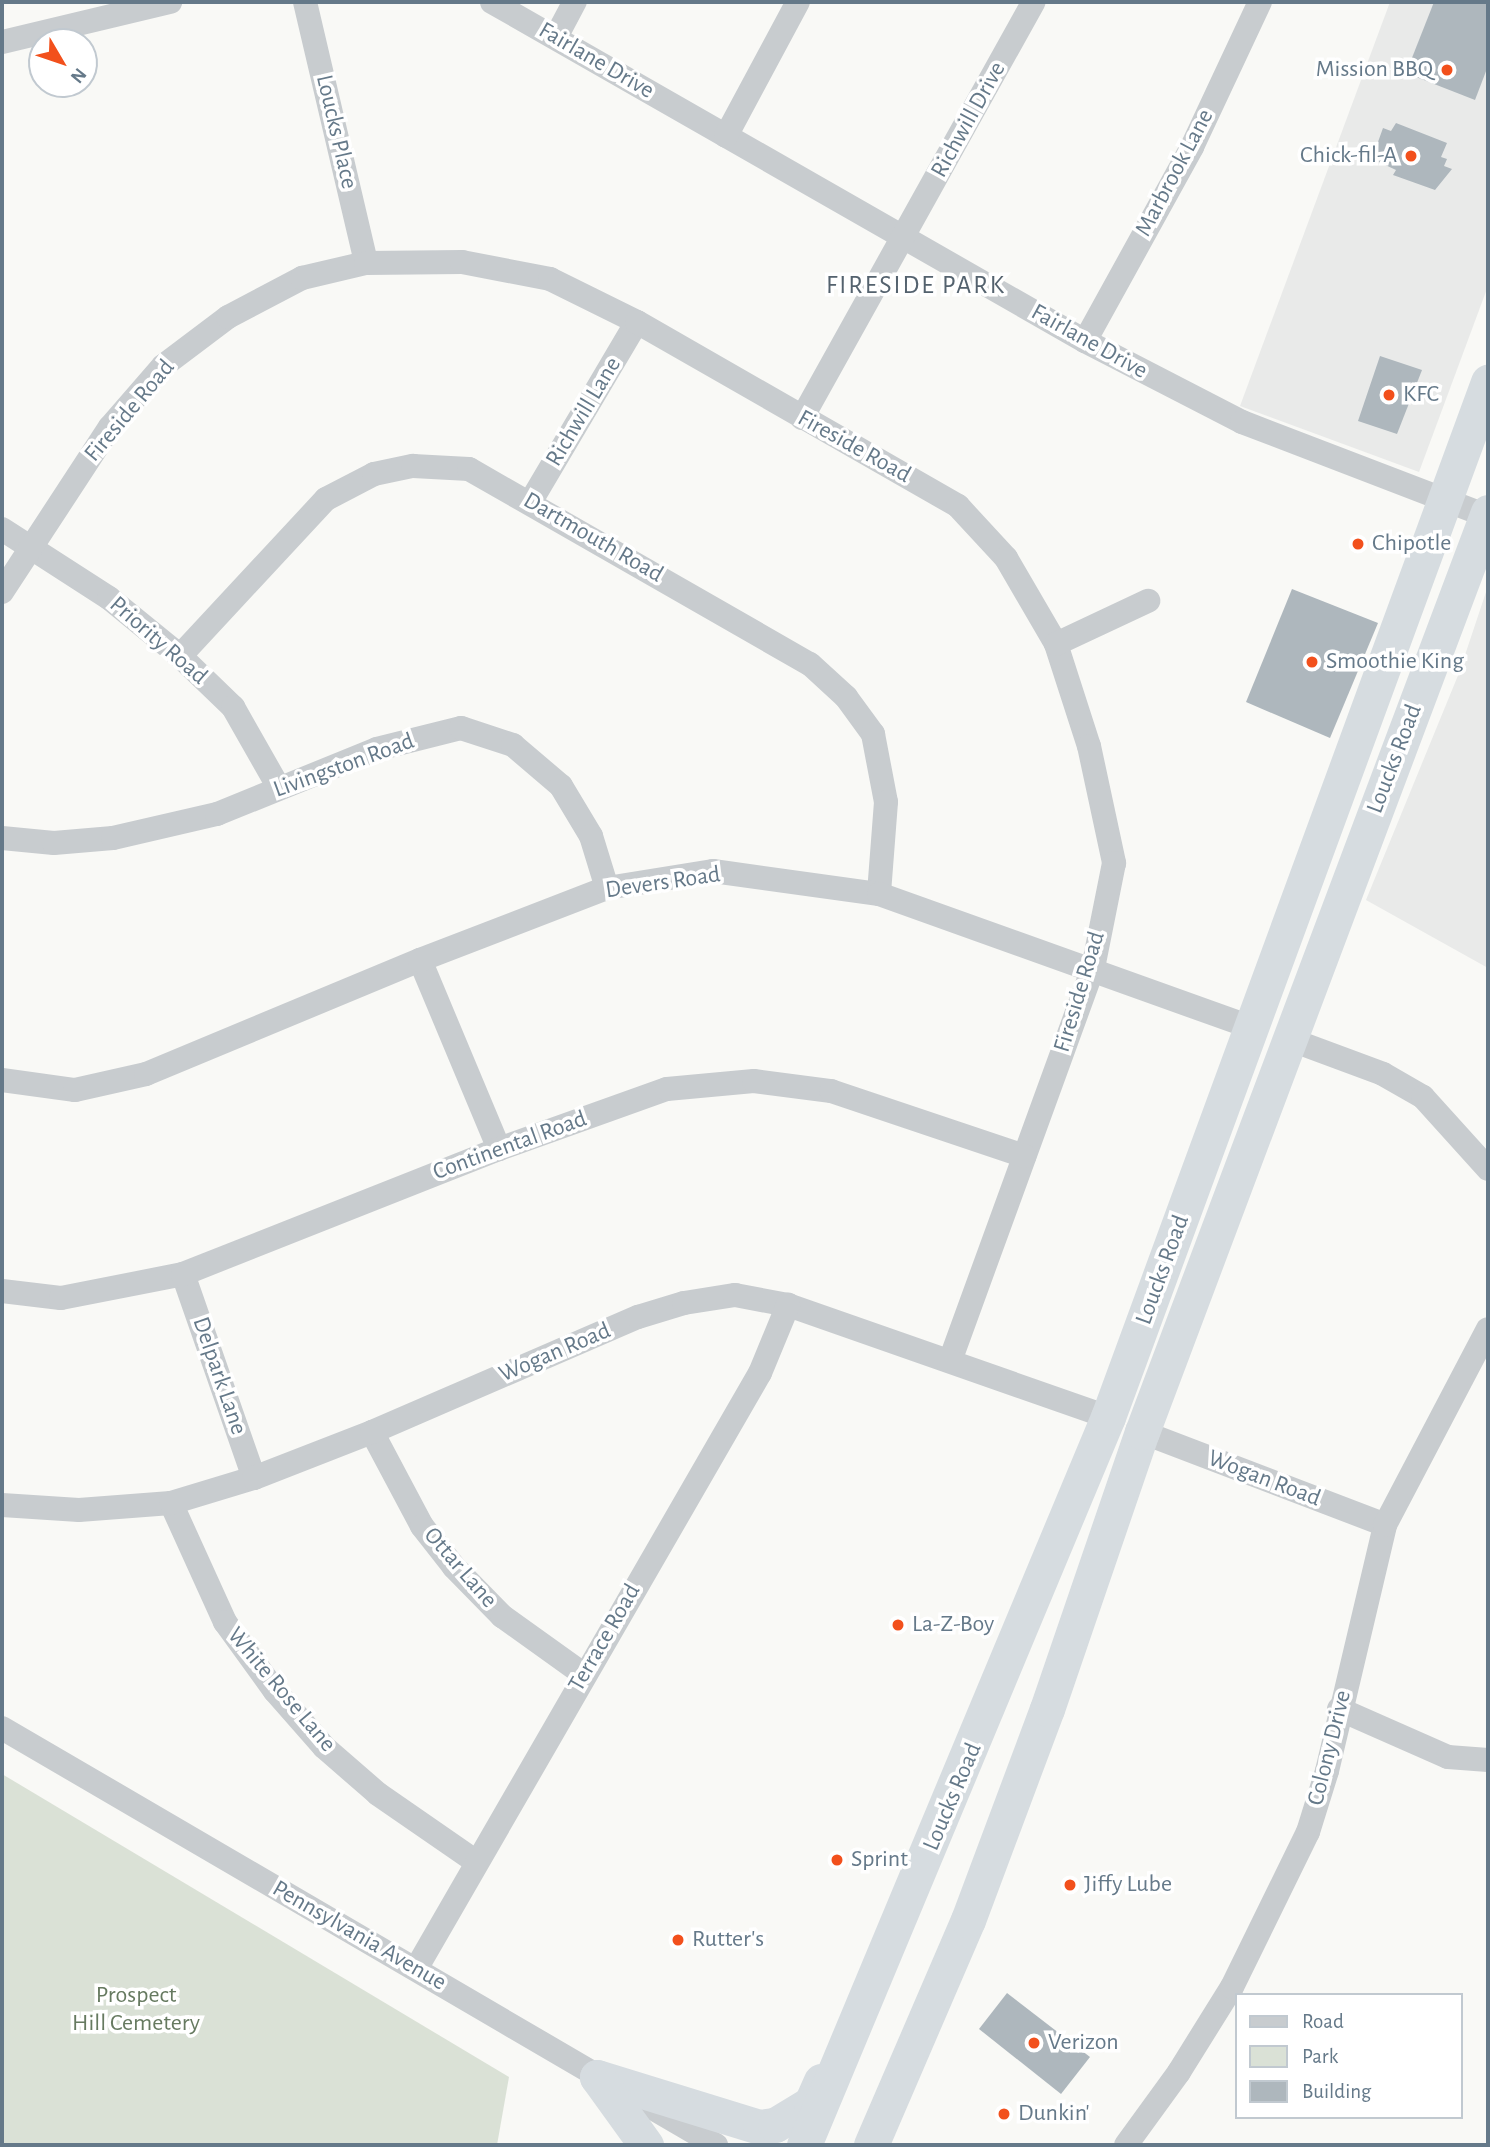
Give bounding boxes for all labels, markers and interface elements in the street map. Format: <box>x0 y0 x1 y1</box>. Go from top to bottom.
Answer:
street label: Fairlane Drive <box>533 16 659 106</box>
north arrow <box>28 28 98 98</box>
place label: Mission BBQ <box>1316 56 1433 84</box>
street label: Richwill Drive <box>925 57 1013 183</box>
marker: Mission BBQ <box>1439 62 1455 78</box>
text: N <box>67 64 90 86</box>
street label: Loucks Place <box>309 72 363 192</box>
street label: Marbrook Lane <box>1129 104 1221 242</box>
place label: Chick-fil-A <box>1300 142 1397 170</box>
marker: Chick-fil-A <box>1403 148 1419 164</box>
district label: FIRESIDE PARK <box>828 270 1004 302</box>
street label: Fairlane Drive <box>1026 298 1152 386</box>
street label: Richwill Lane <box>540 352 628 472</box>
street label: Fireside Road <box>79 354 181 468</box>
place label: KFC <box>1403 381 1439 409</box>
marker: KFC <box>1381 387 1397 403</box>
street label: Fireside Road <box>792 404 916 490</box>
street label: Dartmouth Road <box>518 486 668 590</box>
place label: Chipotle <box>1372 530 1451 558</box>
marker: Chipotle <box>1350 536 1366 552</box>
street label: Priority Road <box>103 591 213 691</box>
place label: Smoothie King <box>1326 648 1464 676</box>
marker: Smoothie King <box>1304 654 1320 670</box>
street label: Loucks Road <box>1361 700 1429 818</box>
street label: Livingston Road <box>270 727 418 805</box>
street label: Devers Road <box>604 861 722 905</box>
street label: Fireside Road <box>1048 928 1112 1056</box>
street label: Continental Road <box>429 1105 591 1187</box>
street label: Loucks Road <box>1130 1211 1196 1329</box>
street label: Delpark Lane <box>185 1313 253 1439</box>
street label: Wogan Road <box>495 1317 615 1389</box>
street label: Wogan Road <box>1204 1444 1324 1514</box>
street label: Ottar Lane <box>417 1522 503 1614</box>
street label: Terrace Road <box>563 1579 647 1697</box>
place label: La-Z-Boy <box>912 1611 994 1639</box>
marker: La-Z-Boy <box>890 1617 906 1633</box>
street label: White Rose Lane <box>220 1622 342 1758</box>
street label: Colony Drive <box>1302 1688 1358 1808</box>
street label: Loucks Road <box>917 1739 989 1855</box>
place label: Sprint <box>851 1846 908 1874</box>
marker: Sprint <box>829 1852 845 1868</box>
place label: Jiffy Lube <box>1084 1871 1172 1899</box>
street label: Pennsylvania Avenue <box>267 1875 451 1997</box>
marker: Jiffy Lube <box>1062 1877 1078 1893</box>
place label: Rutter's <box>692 1926 764 1954</box>
marker: Rutter's <box>670 1932 686 1948</box>
park label: Prospect Hill Cemetery <box>72 1982 200 2038</box>
legend <box>1234 1993 1462 2119</box>
text: Road <box>1302 2011 1344 2032</box>
place label: Verizon <box>1048 2029 1119 2057</box>
marker: Verizon <box>1026 2035 1042 2051</box>
text: Park <box>1302 2046 1338 2067</box>
text: Building <box>1302 2081 1371 2102</box>
place label: Dunkin' <box>1018 2100 1089 2128</box>
marker: Dunkin' <box>996 2106 1012 2122</box>

